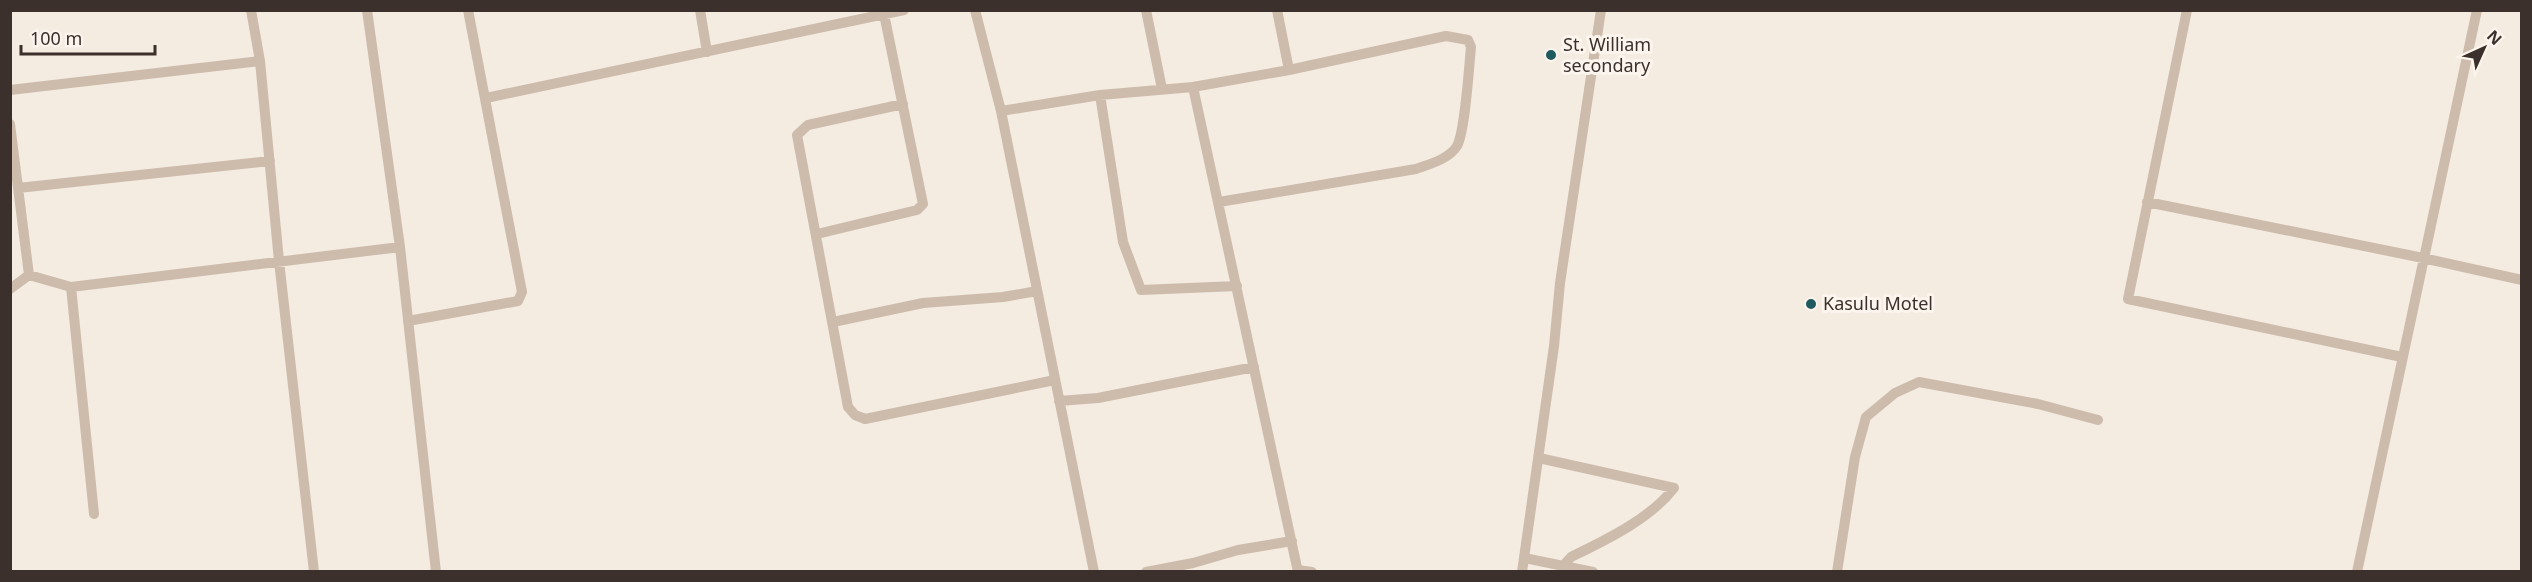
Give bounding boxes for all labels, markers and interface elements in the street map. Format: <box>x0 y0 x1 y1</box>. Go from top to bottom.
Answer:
scale bar <box>21 18 154 56</box>
north arrow <box>2454 18 2514 78</box>
text: N <box>2482 25 2507 50</box>
text: 100 m <box>30 26 82 50</box>
place label: St. William secondary <box>1563 32 1651 77</box>
marker: St. William secondary <box>1544 48 1558 62</box>
place label: Kasulu Motel <box>1823 291 1933 315</box>
marker: Kasulu Motel <box>1804 297 1818 311</box>

